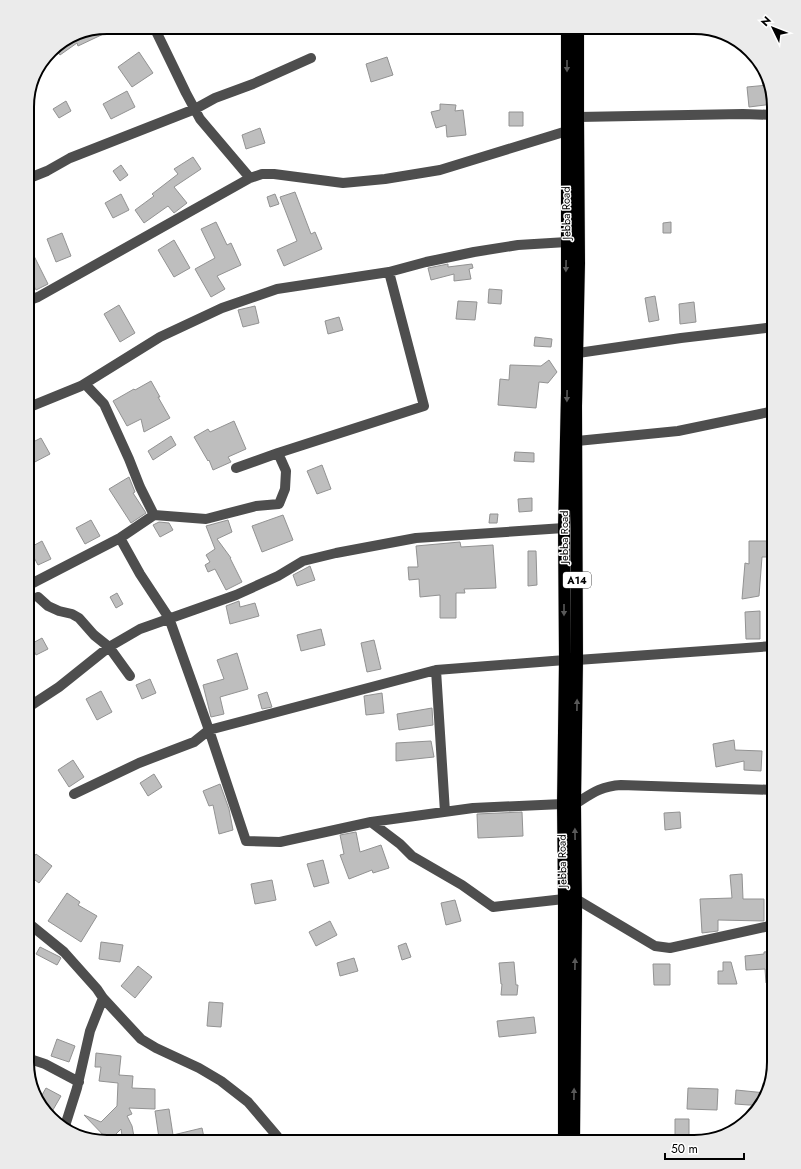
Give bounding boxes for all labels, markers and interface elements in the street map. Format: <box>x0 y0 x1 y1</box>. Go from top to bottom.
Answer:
north arrow <box>753 8 793 48</box>
text: N <box>757 13 775 30</box>
one-way arrow <box>564 60 570 73</box>
street label: Jebba Road <box>558 186 574 242</box>
one-way arrow <box>563 260 569 273</box>
one-way arrow <box>564 390 570 403</box>
street label: Jebba Road <box>556 510 572 566</box>
road number: A14 <box>563 572 591 588</box>
one-way arrow <box>561 604 568 616</box>
one-way arrow <box>573 699 580 711</box>
one-way arrow <box>572 827 578 840</box>
street label: Jebba Road <box>554 834 570 890</box>
one-way arrow <box>572 958 579 970</box>
one-way arrow <box>571 1087 577 1100</box>
scale bar <box>665 1135 744 1161</box>
text: 50 m <box>671 1140 698 1158</box>

